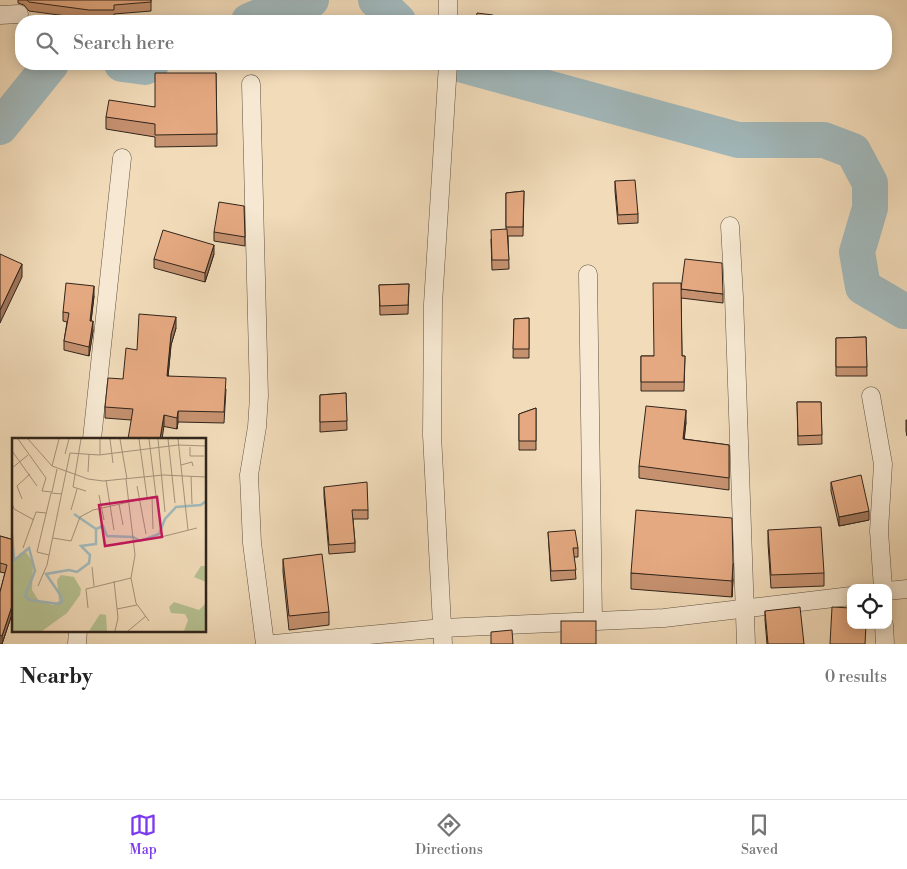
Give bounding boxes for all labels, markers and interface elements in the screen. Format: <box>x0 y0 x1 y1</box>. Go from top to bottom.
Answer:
search box <box>15 15 892 70</box>
icon: search <box>33 29 61 57</box>
text: Search here <box>73 31 174 55</box>
inset map <box>12 438 206 632</box>
map controls <box>847 584 892 629</box>
button: locate <box>847 584 892 629</box>
text: Nearby <box>20 664 93 690</box>
text: 0 results <box>825 667 887 687</box>
tab: Map <box>129 811 157 859</box>
tab: Directions <box>415 811 483 859</box>
tab: Saved <box>741 811 778 859</box>

